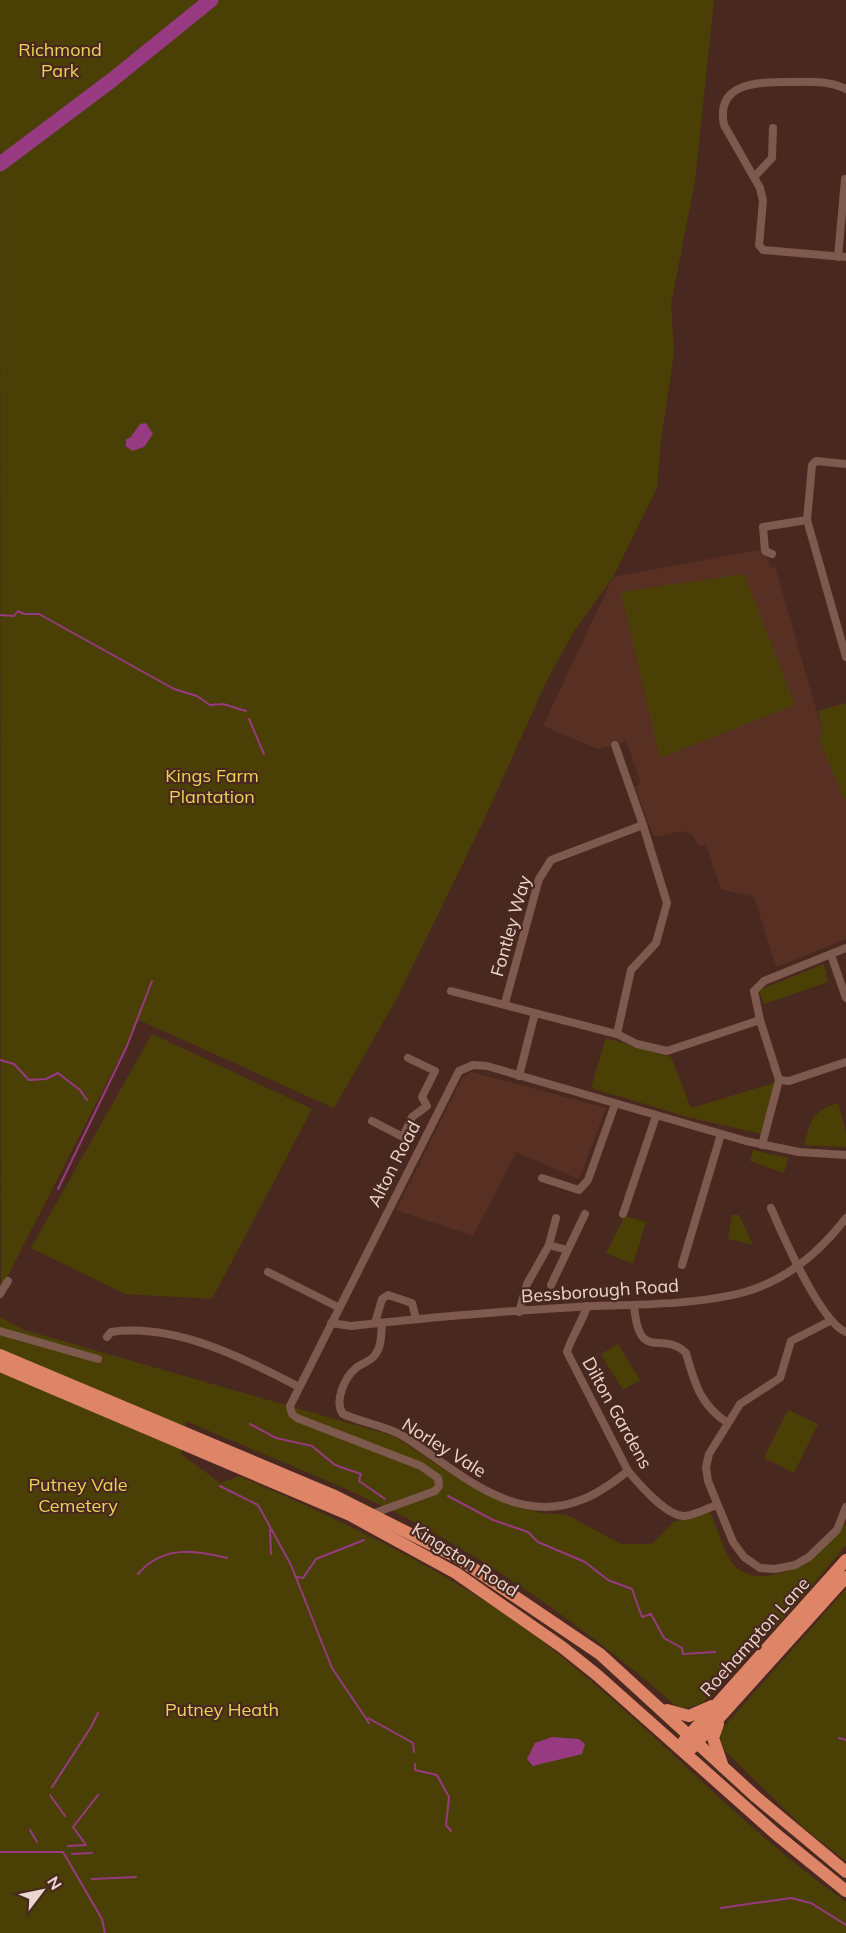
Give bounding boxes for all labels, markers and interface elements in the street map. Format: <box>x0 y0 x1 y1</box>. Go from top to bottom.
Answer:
park label: Richmond Park <box>18 38 102 82</box>
park label: Kings Farm Plantation <box>165 764 259 808</box>
street label: Fontley Way <box>485 872 536 979</box>
street label: Alton Road <box>362 1117 425 1211</box>
street label: Bessborough Road <box>520 1274 680 1307</box>
street label: Dilton Gardens <box>577 1353 658 1473</box>
street label: Norley Vale <box>398 1413 491 1482</box>
park label: Putney Vale Cemetery <box>28 1473 128 1517</box>
street label: Kingston Road <box>408 1518 523 1602</box>
street label: Roehampton Lane <box>695 1572 814 1701</box>
park label: Putney Heath <box>165 1698 279 1721</box>
north arrow <box>12 1861 72 1921</box>
text: N <box>43 1873 66 1893</box>

